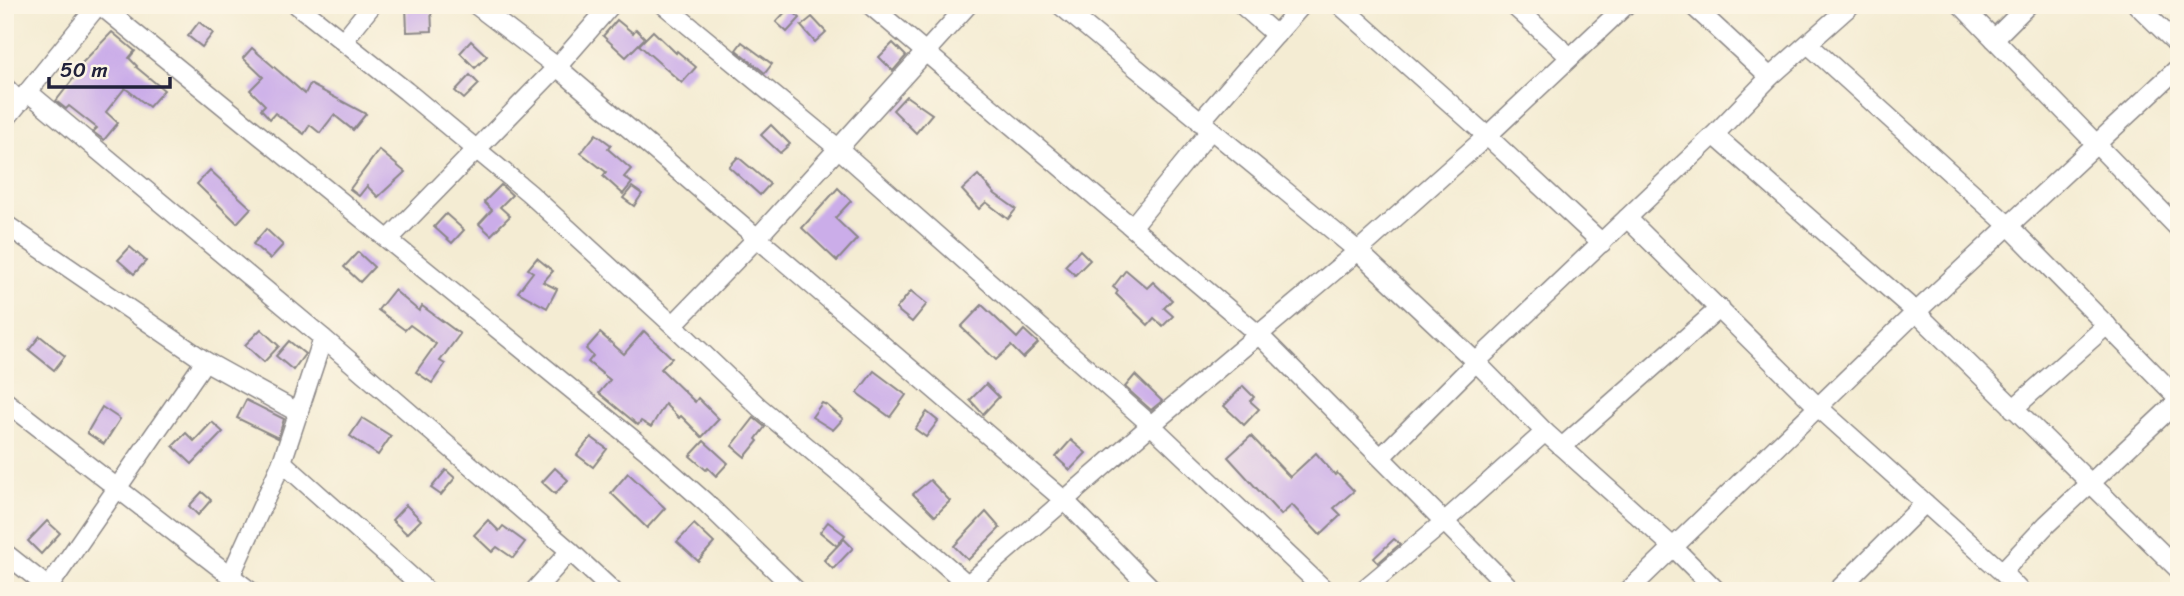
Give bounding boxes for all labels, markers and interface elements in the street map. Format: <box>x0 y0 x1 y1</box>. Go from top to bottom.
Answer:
scale bar <box>49 46 170 90</box>
text: 50 m <box>60 51 108 89</box>

